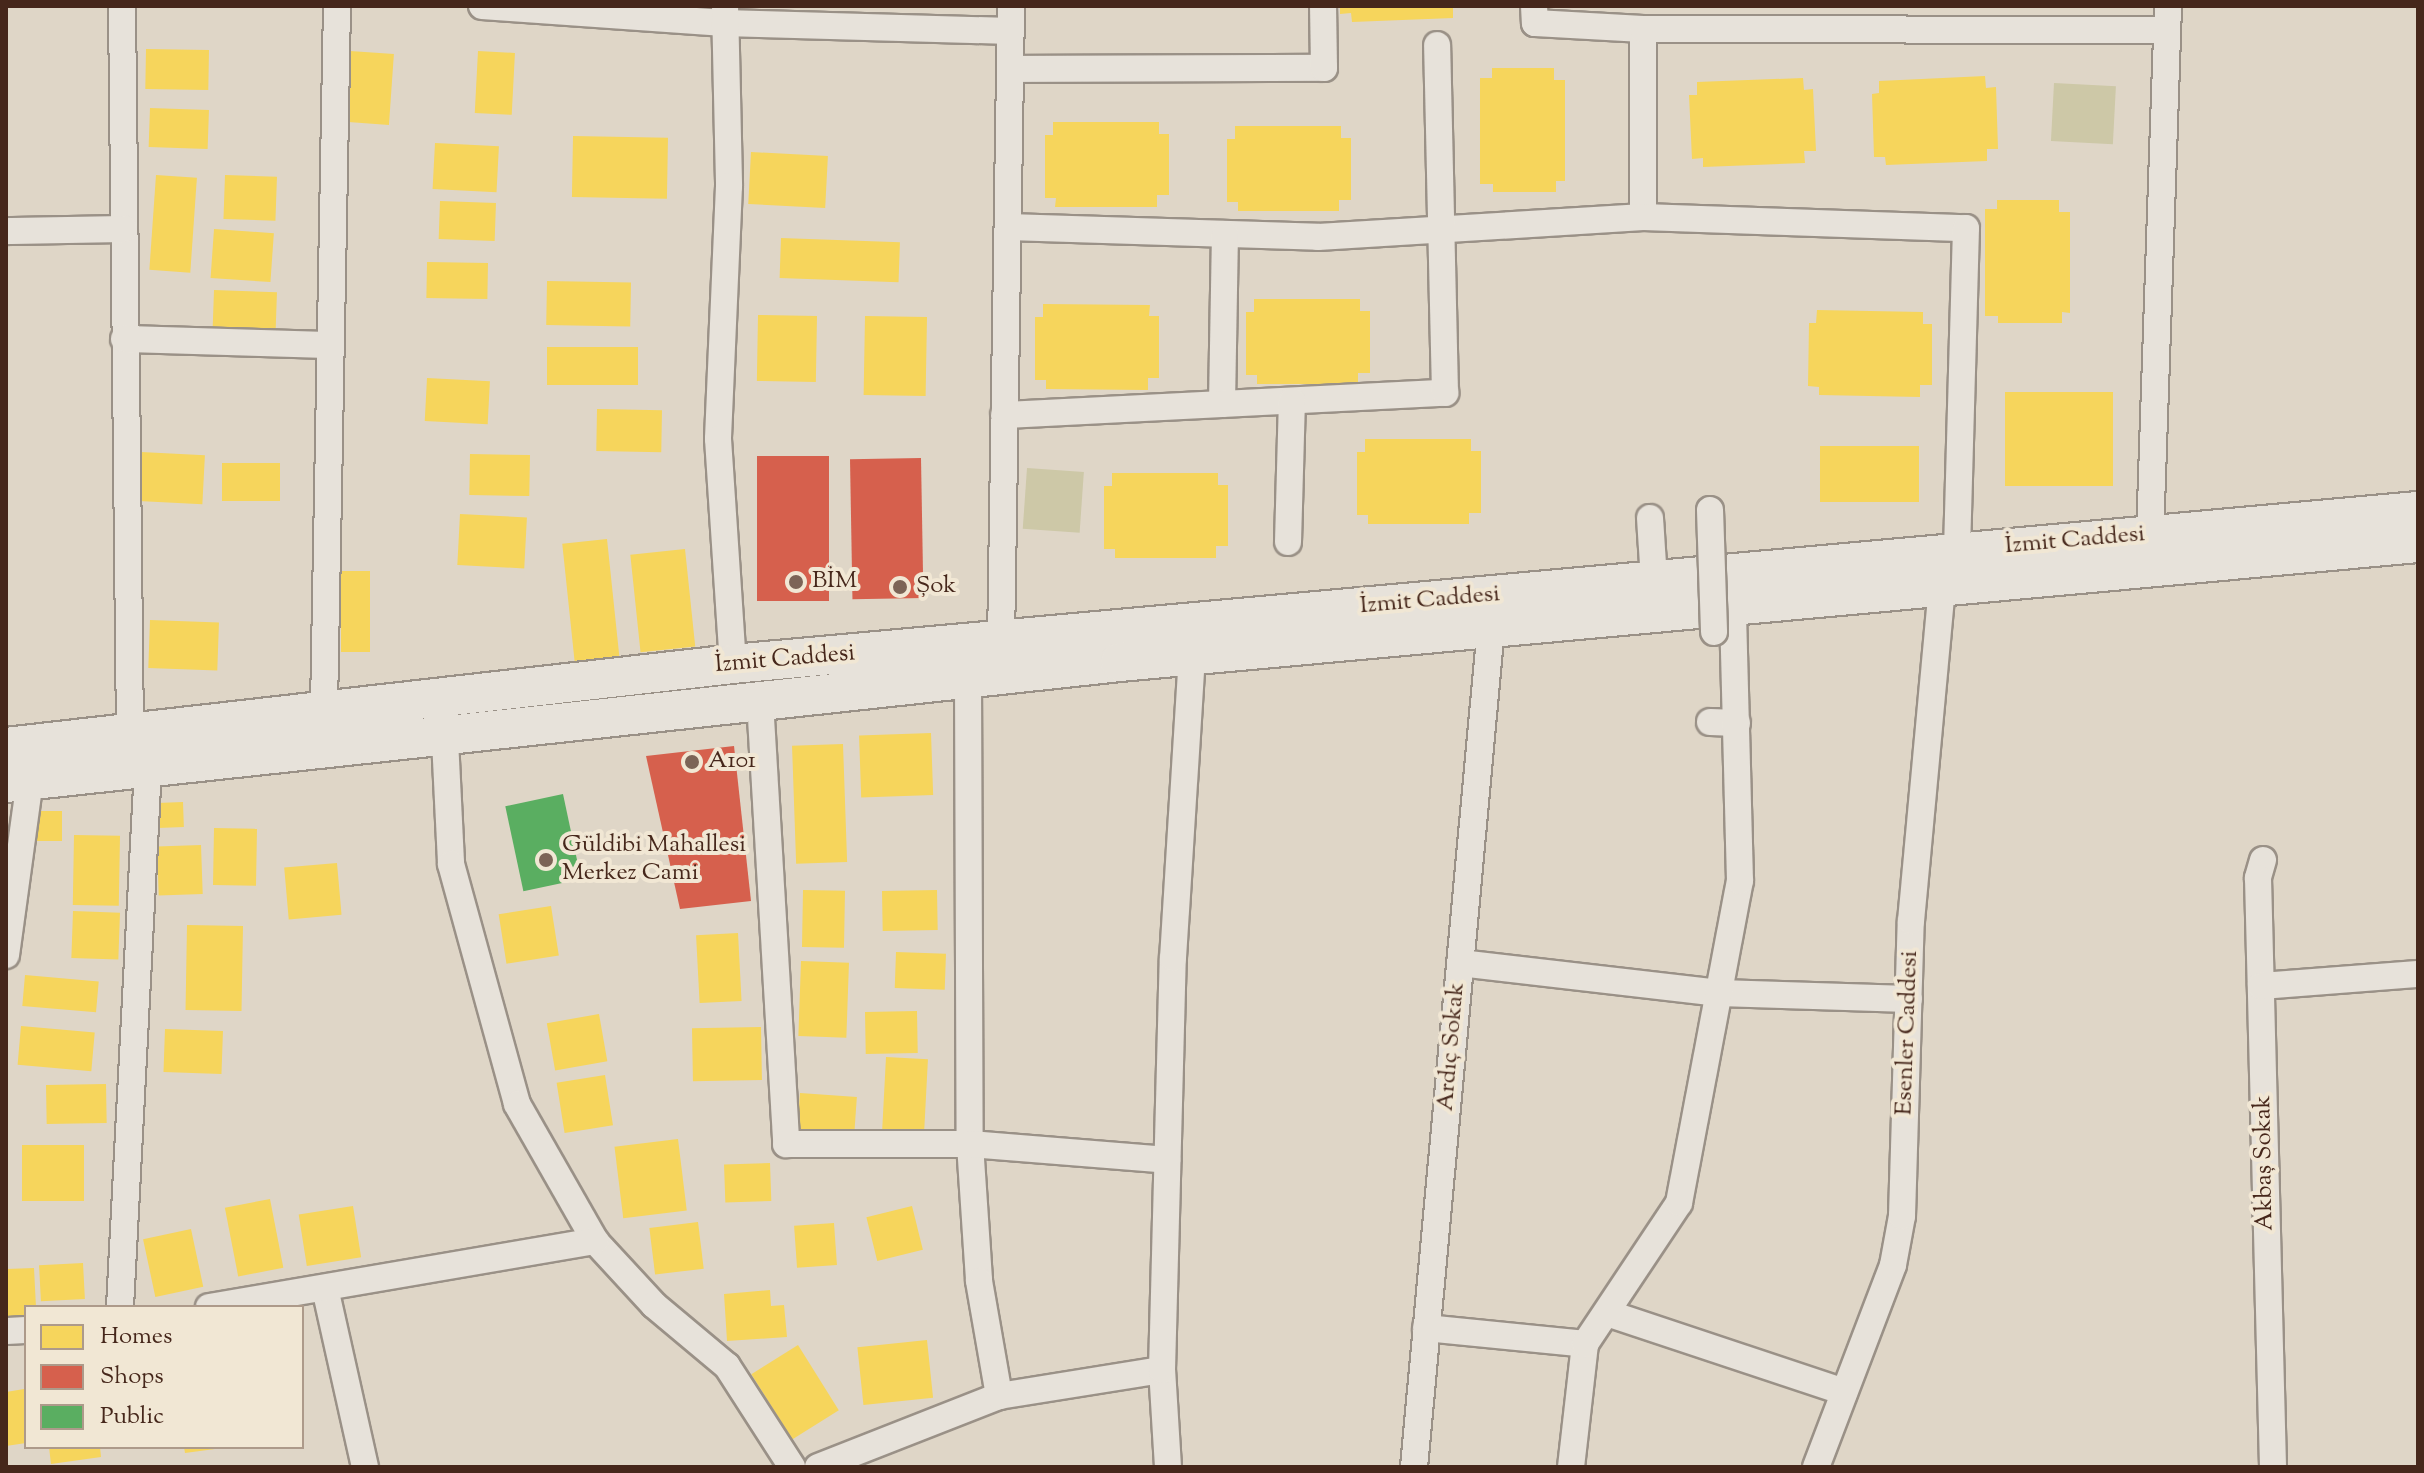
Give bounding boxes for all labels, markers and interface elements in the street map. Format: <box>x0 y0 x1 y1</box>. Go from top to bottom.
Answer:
street label: İzmit Caddesi <box>2004 521 2146 561</box>
place label: BİM <box>812 568 857 596</box>
marker: BİM <box>787 573 805 591</box>
place label: Şok <box>916 573 956 601</box>
marker: Şok <box>891 578 909 596</box>
street label: İzmit Caddesi <box>1359 581 1501 621</box>
street label: İzmit Caddesi <box>714 640 856 680</box>
place label: A101 <box>708 748 756 776</box>
marker: A101 <box>683 753 701 771</box>
place label: Güldibi Mahallesi Merkez Cami <box>562 832 746 888</box>
marker: Güldibi Mahallesi Merkez Cami <box>537 851 555 869</box>
street label: Esenler Caddesi <box>1891 950 1925 1116</box>
street label: Ardıç Sokak <box>1432 982 1472 1112</box>
street label: Akbaş Sokak <box>2249 1095 2281 1231</box>
legend <box>24 1305 304 1449</box>
text: Homes <box>100 1320 172 1354</box>
text: Shops <box>100 1360 164 1394</box>
text: Public <box>100 1400 164 1434</box>

